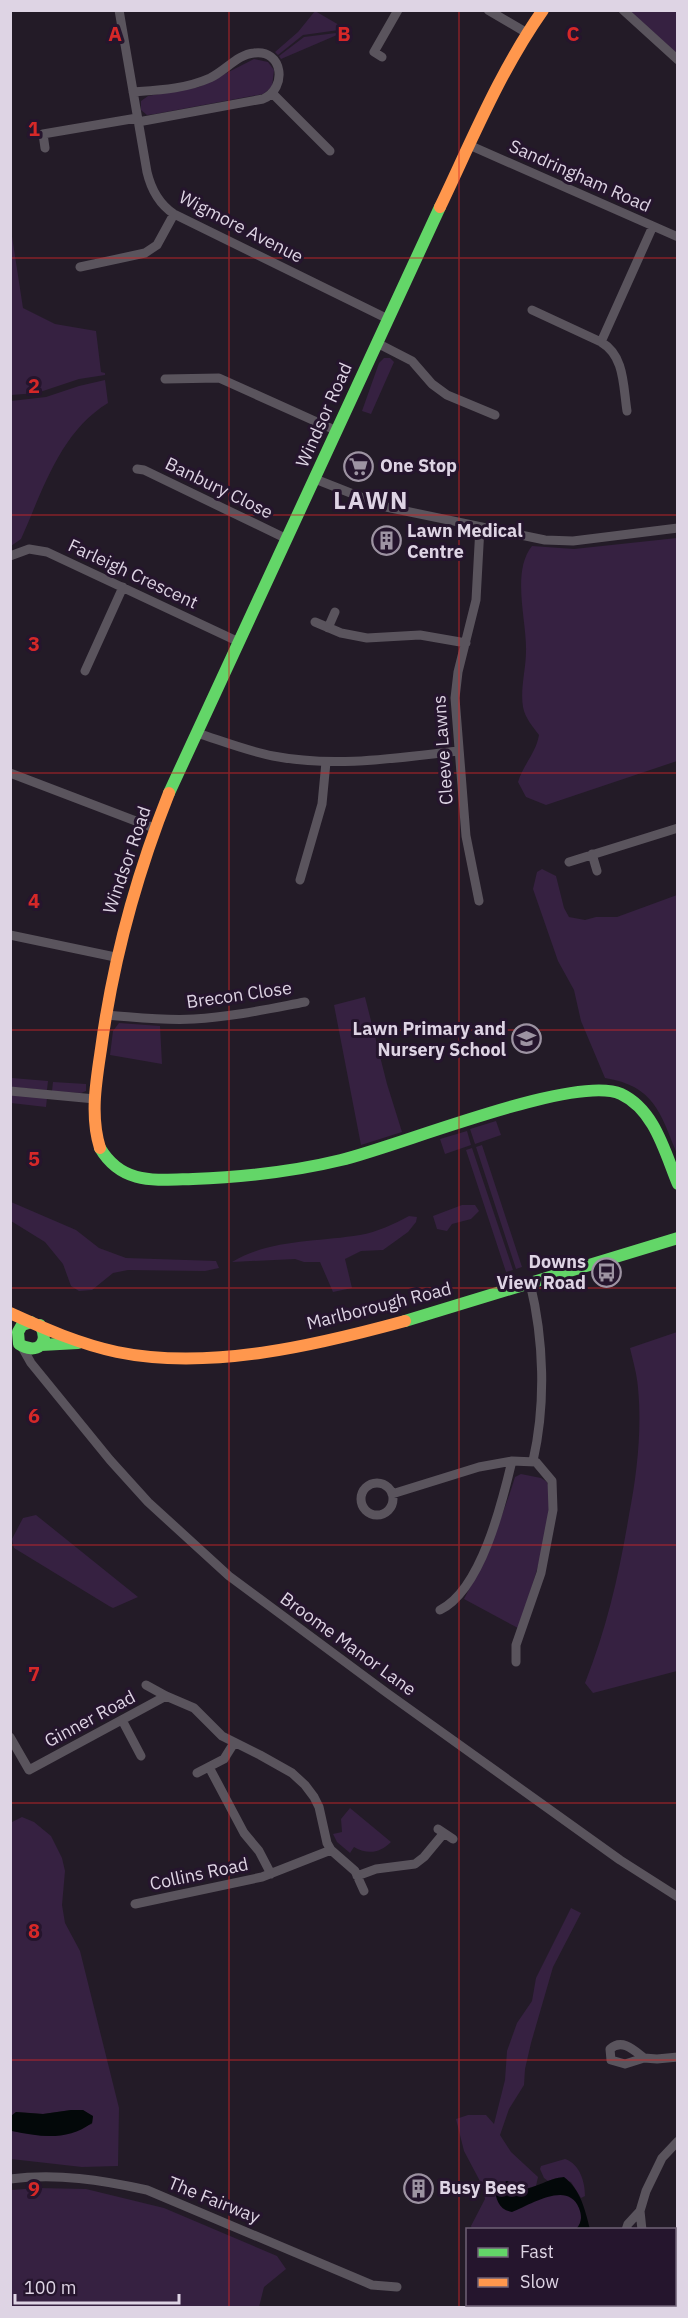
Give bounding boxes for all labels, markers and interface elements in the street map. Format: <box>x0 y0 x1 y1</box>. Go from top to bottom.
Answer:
text: A <box>108 20 122 47</box>
text: B <box>337 20 351 47</box>
text: C <box>566 20 580 47</box>
text: 1 <box>28 115 40 142</box>
street label: Sandringham Road <box>506 134 655 217</box>
street label: Wigmore Avenue <box>175 185 307 268</box>
street label: Windsor Road <box>290 359 357 471</box>
text: 2 <box>28 372 40 399</box>
supermarket icon: One Stop <box>343 450 375 482</box>
street label: Banbury Close <box>162 452 277 524</box>
place label: One Stop <box>380 454 457 477</box>
district label: LAWN <box>333 484 409 516</box>
place label: Lawn Medical Centre <box>407 519 523 563</box>
building icon: Lawn Medical Centre <box>370 525 402 557</box>
street label: Farleigh Crescent <box>65 533 202 614</box>
text: 3 <box>28 630 40 657</box>
street label: Cleeve Lawns <box>427 694 458 806</box>
street label: Windsor Road <box>97 803 156 917</box>
text: 4 <box>28 887 40 914</box>
street label: Brecon Close <box>185 976 293 1013</box>
place label: Lawn Primary and Nursery School <box>353 1017 507 1061</box>
school or university icon: Lawn Primary and Nursery School <box>511 1023 543 1055</box>
text: 5 <box>28 1145 40 1172</box>
place label: Downs View Road <box>497 1250 586 1294</box>
bus stop icon: Downs View Road <box>591 1256 623 1288</box>
street label: Marlborough Road <box>304 1276 454 1335</box>
text: 6 <box>28 1402 40 1429</box>
street label: Broome Manor Lane <box>276 1587 421 1701</box>
text: 7 <box>28 1660 40 1687</box>
street label: Ginner Road <box>40 1685 139 1752</box>
street label: Collins Road <box>148 1852 250 1895</box>
text: 8 <box>28 1917 40 1944</box>
street label: The Fairway <box>165 2171 263 2228</box>
building icon: Busy Bees <box>402 2172 434 2204</box>
text: 9 <box>28 2175 40 2202</box>
place label: Busy Bees <box>439 2176 526 2199</box>
legend <box>466 2228 676 2306</box>
text: Fast <box>520 2240 554 2263</box>
scale bar <box>15 2267 178 2305</box>
text: Slow <box>520 2270 559 2293</box>
text: 100 m <box>24 2276 76 2299</box>

